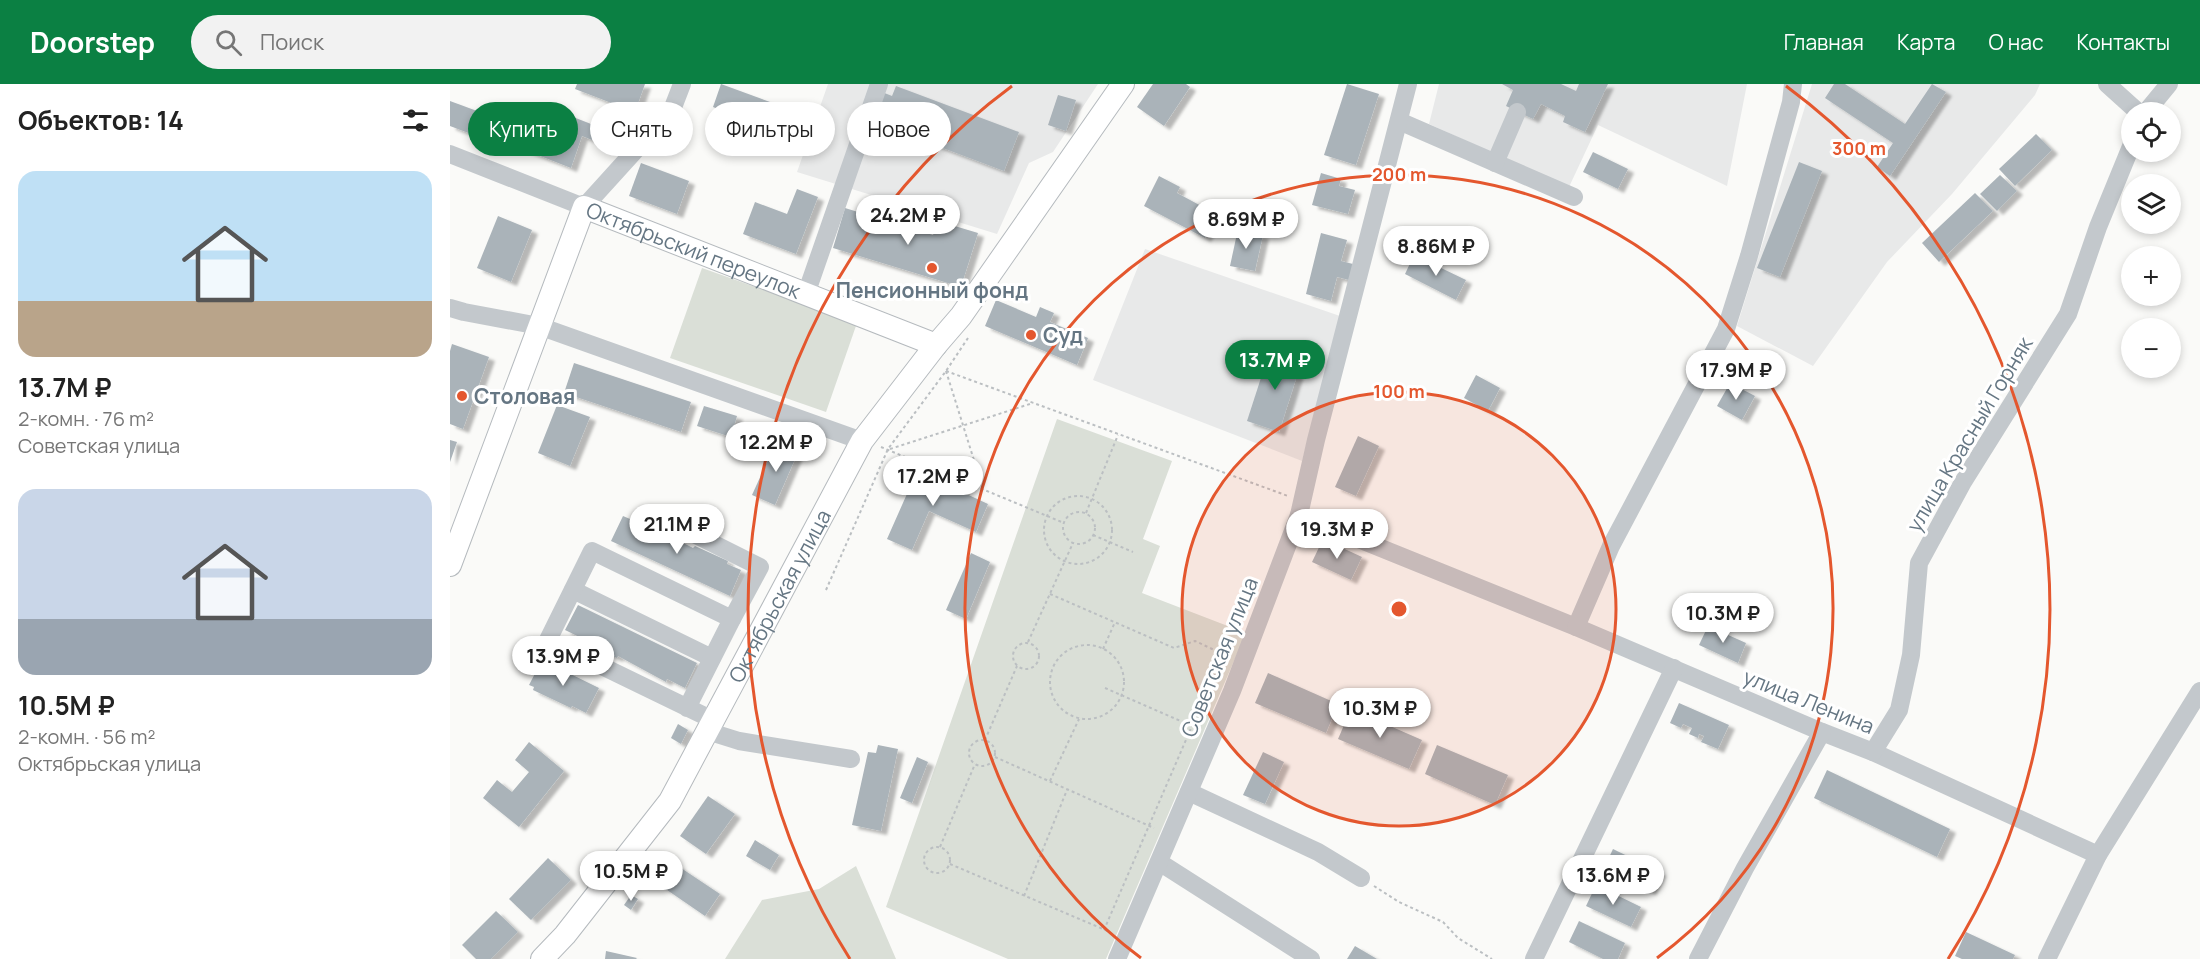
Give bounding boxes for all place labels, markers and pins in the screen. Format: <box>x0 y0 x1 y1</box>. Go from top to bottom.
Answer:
pin: 24.2M ₽ <box>853 195 963 246</box>
pin: 8.69M ₽ <box>1191 199 1301 250</box>
pin: 8.86M ₽ <box>1381 226 1491 277</box>
marker: Пенсионный фонд <box>925 261 939 275</box>
place label: Пенсионный фонд <box>836 276 1028 304</box>
place label: Суд <box>1043 321 1083 349</box>
marker: Суд <box>1024 328 1038 342</box>
pin: 13.7M ₽ <box>1220 340 1330 391</box>
pin: 17.9M ₽ <box>1681 350 1791 401</box>
place label: Столовая <box>474 382 575 410</box>
marker: Столовая <box>455 389 469 403</box>
pin: 12.2M ₽ <box>721 422 831 473</box>
pin: 17.2M ₽ <box>878 456 988 507</box>
pin: 21.1M ₽ <box>622 504 732 555</box>
pin: 19.3M ₽ <box>1282 509 1392 560</box>
pin: 10.3M ₽ <box>1668 593 1778 644</box>
centre of rings <box>1389 599 1409 619</box>
pin: 13.9M ₽ <box>508 636 618 687</box>
pin: 10.3M ₽ <box>1325 688 1435 739</box>
pin: 10.5M ₽ <box>576 851 686 902</box>
pin: 13.6M ₽ <box>1558 855 1668 906</box>

